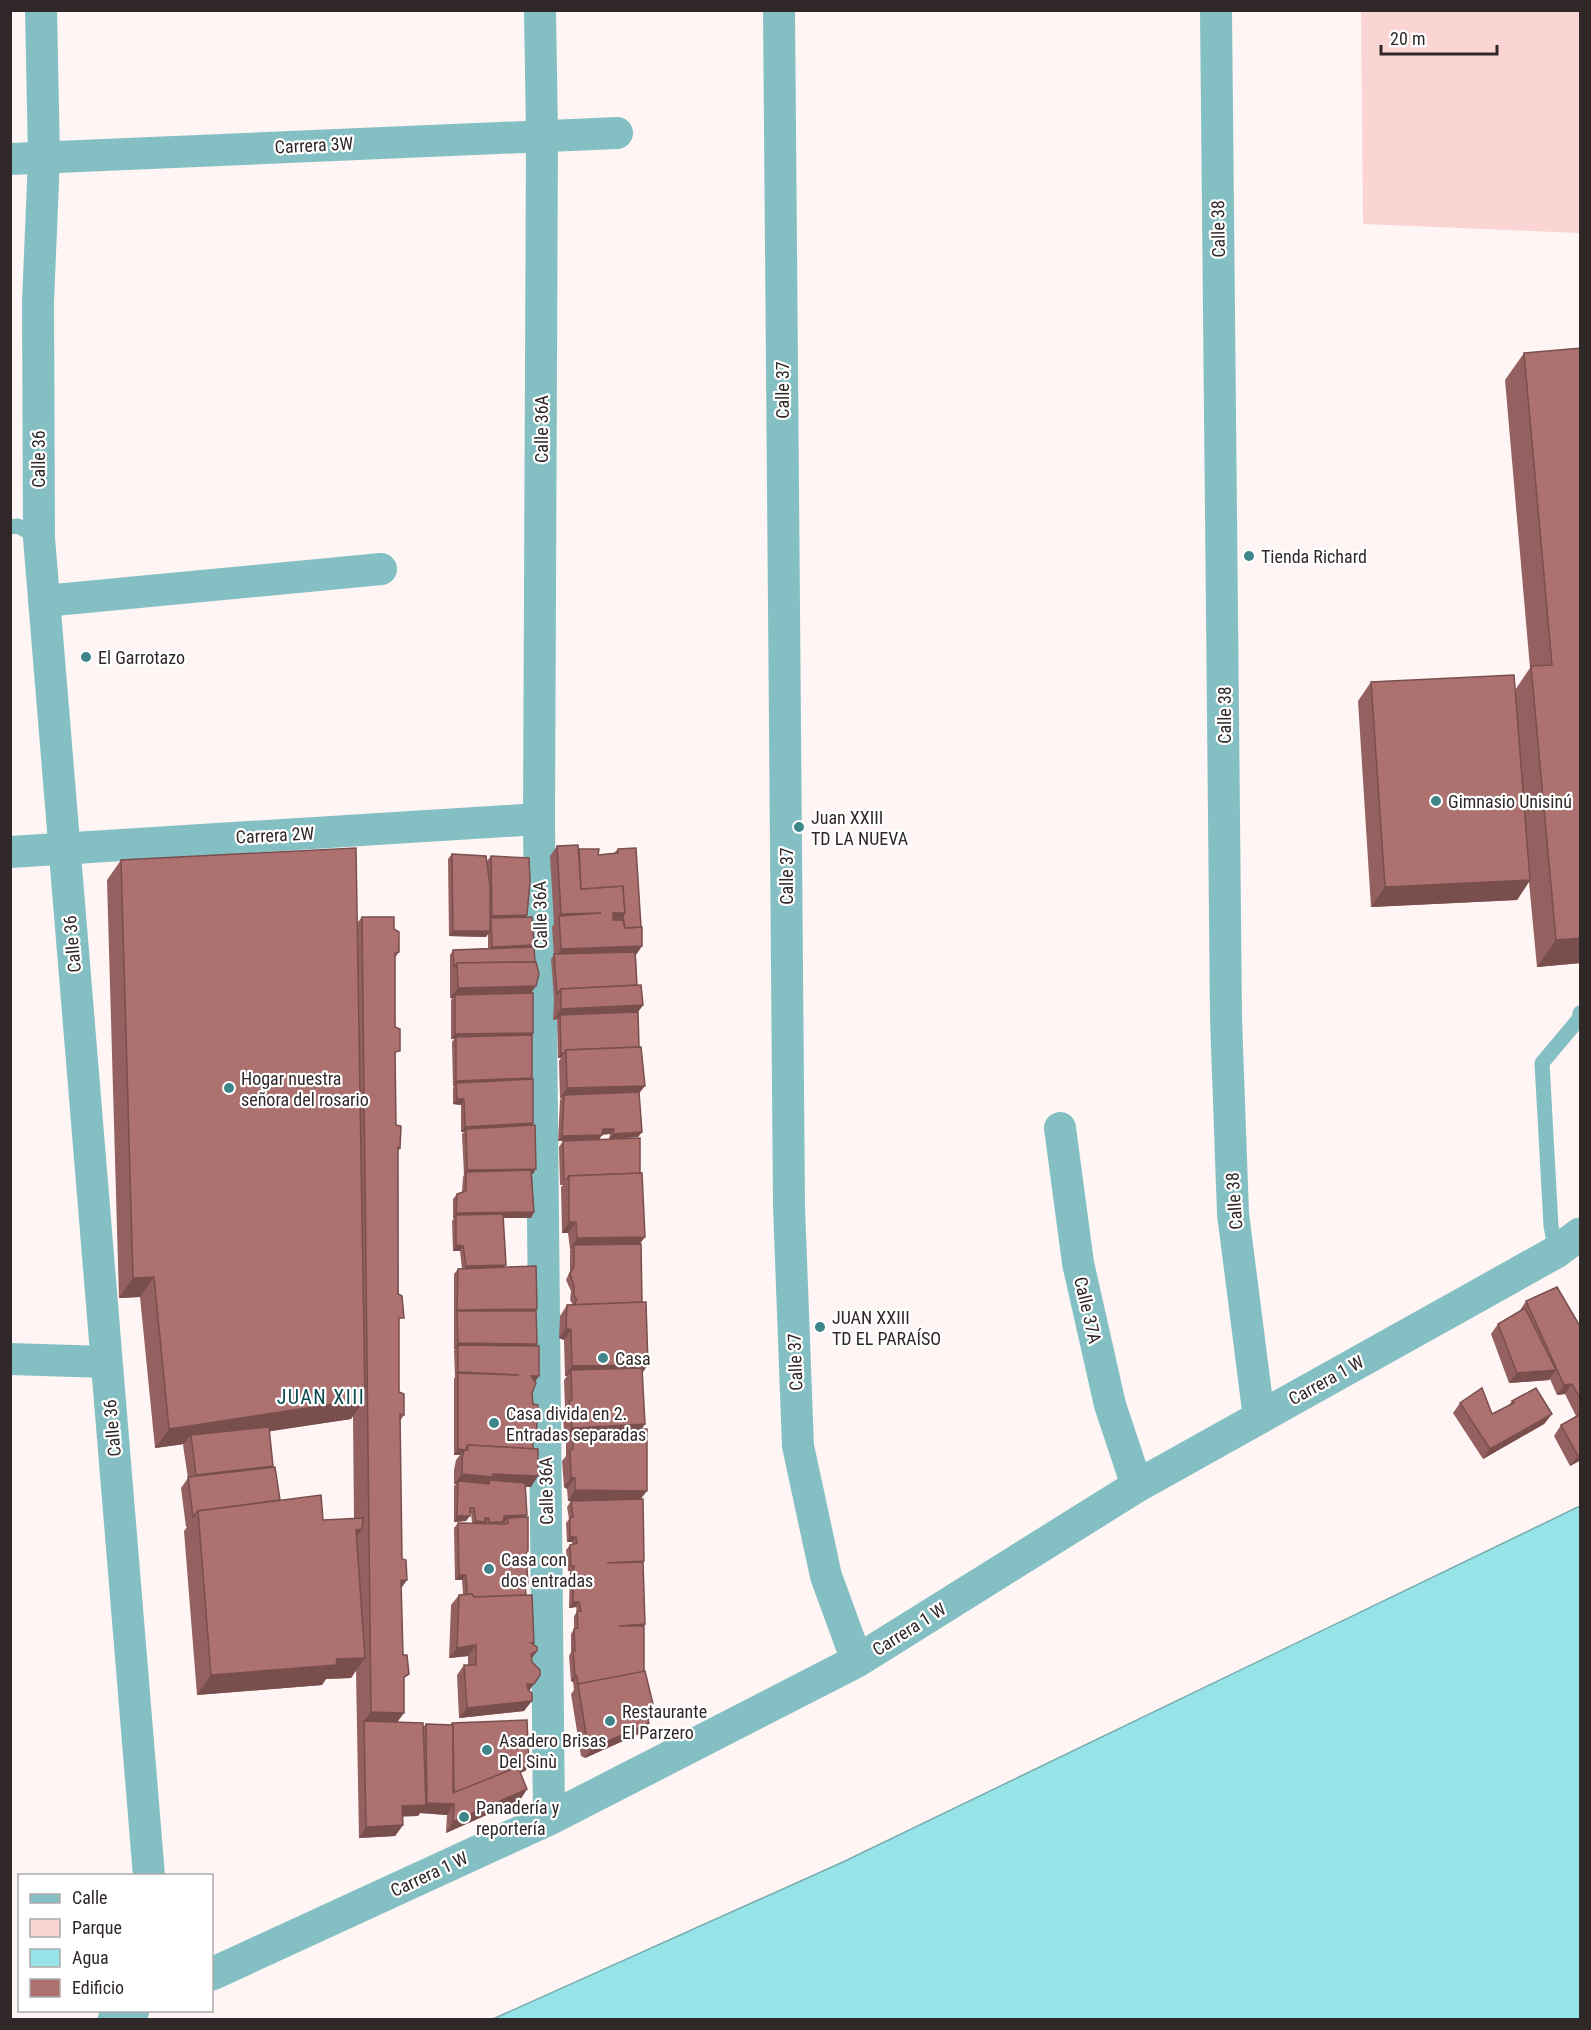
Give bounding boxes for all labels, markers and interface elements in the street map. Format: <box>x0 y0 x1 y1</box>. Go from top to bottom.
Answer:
scale bar <box>1381 18 1496 56</box>
text: 20 m <box>1390 28 1425 49</box>
street label: Carrera 3W <box>274 132 354 158</box>
street label: Calle 38 <box>1207 200 1229 258</box>
street label: Calle 37 <box>772 361 793 419</box>
street label: Calle 36A <box>531 394 552 463</box>
street label: Calle 36 <box>28 430 49 488</box>
place label: Tienda Richard <box>1261 546 1367 567</box>
marker: Tienda Richard <box>1242 549 1256 563</box>
place label: El Garrotazo <box>98 647 185 668</box>
marker: El Garrotazo <box>79 650 93 664</box>
street label: Calle 38 <box>1214 686 1235 744</box>
place label: Gimnasio Unisinú <box>1448 791 1572 812</box>
marker: Gimnasio Unisinú <box>1429 794 1443 808</box>
place label: Juan XXIII TD LA NUEVA <box>811 807 909 849</box>
marker: Juan XXIII TD LA NUEVA <box>792 820 806 834</box>
street label: Carrera 2W <box>235 822 315 848</box>
street label: Calle 37 <box>776 847 797 905</box>
street label: Calle 36A <box>529 880 551 949</box>
street label: Calle 36 <box>59 914 85 974</box>
place label: Hogar nuestra señora del rosario <box>241 1068 369 1110</box>
marker: Hogar nuestra señora del rosario <box>222 1081 236 1095</box>
street label: Calle 38 <box>1222 1172 1246 1230</box>
street label: Calle 37A <box>1070 1275 1106 1346</box>
place label: JUAN XXIII TD EL PARAÍSO <box>832 1307 941 1349</box>
marker: JUAN XXIII TD EL PARAÍSO <box>813 1320 827 1334</box>
street label: Calle 37 <box>784 1333 806 1391</box>
place label: Casa <box>615 1348 651 1369</box>
marker: Casa <box>596 1351 610 1365</box>
street label: Carrera 1 W <box>1285 1351 1367 1409</box>
district label: JUAN XIII <box>277 1385 365 1409</box>
street label: Calle 36 <box>99 1398 125 1458</box>
place label: Casa divida en 2. Entradas separadas <box>506 1403 646 1445</box>
marker: Casa divida en 2. Entradas separadas <box>487 1416 501 1430</box>
street label: Calle 36A <box>535 1456 557 1525</box>
place label: Casa con dos entradas <box>501 1549 593 1591</box>
marker: Casa con dos entradas <box>482 1562 496 1576</box>
street label: Carrera 1 W <box>868 1598 950 1660</box>
place label: Restaurante El Parzero <box>622 1701 707 1743</box>
marker: Restaurante El Parzero <box>603 1714 617 1728</box>
place label: Asadero Brisas Del Sinù <box>499 1730 607 1772</box>
marker: Asadero Brisas Del Sinù <box>480 1743 494 1757</box>
place label: Panadería y reportería <box>476 1797 560 1839</box>
marker: Panadería y reportería <box>457 1810 471 1824</box>
street label: Carrera 1 W <box>387 1847 471 1901</box>
legend <box>18 1874 213 2012</box>
text: Calle <box>72 1887 108 1908</box>
text: Parque <box>72 1917 122 1938</box>
text: Agua <box>72 1947 109 1968</box>
text: Edificio <box>72 1977 124 1998</box>

